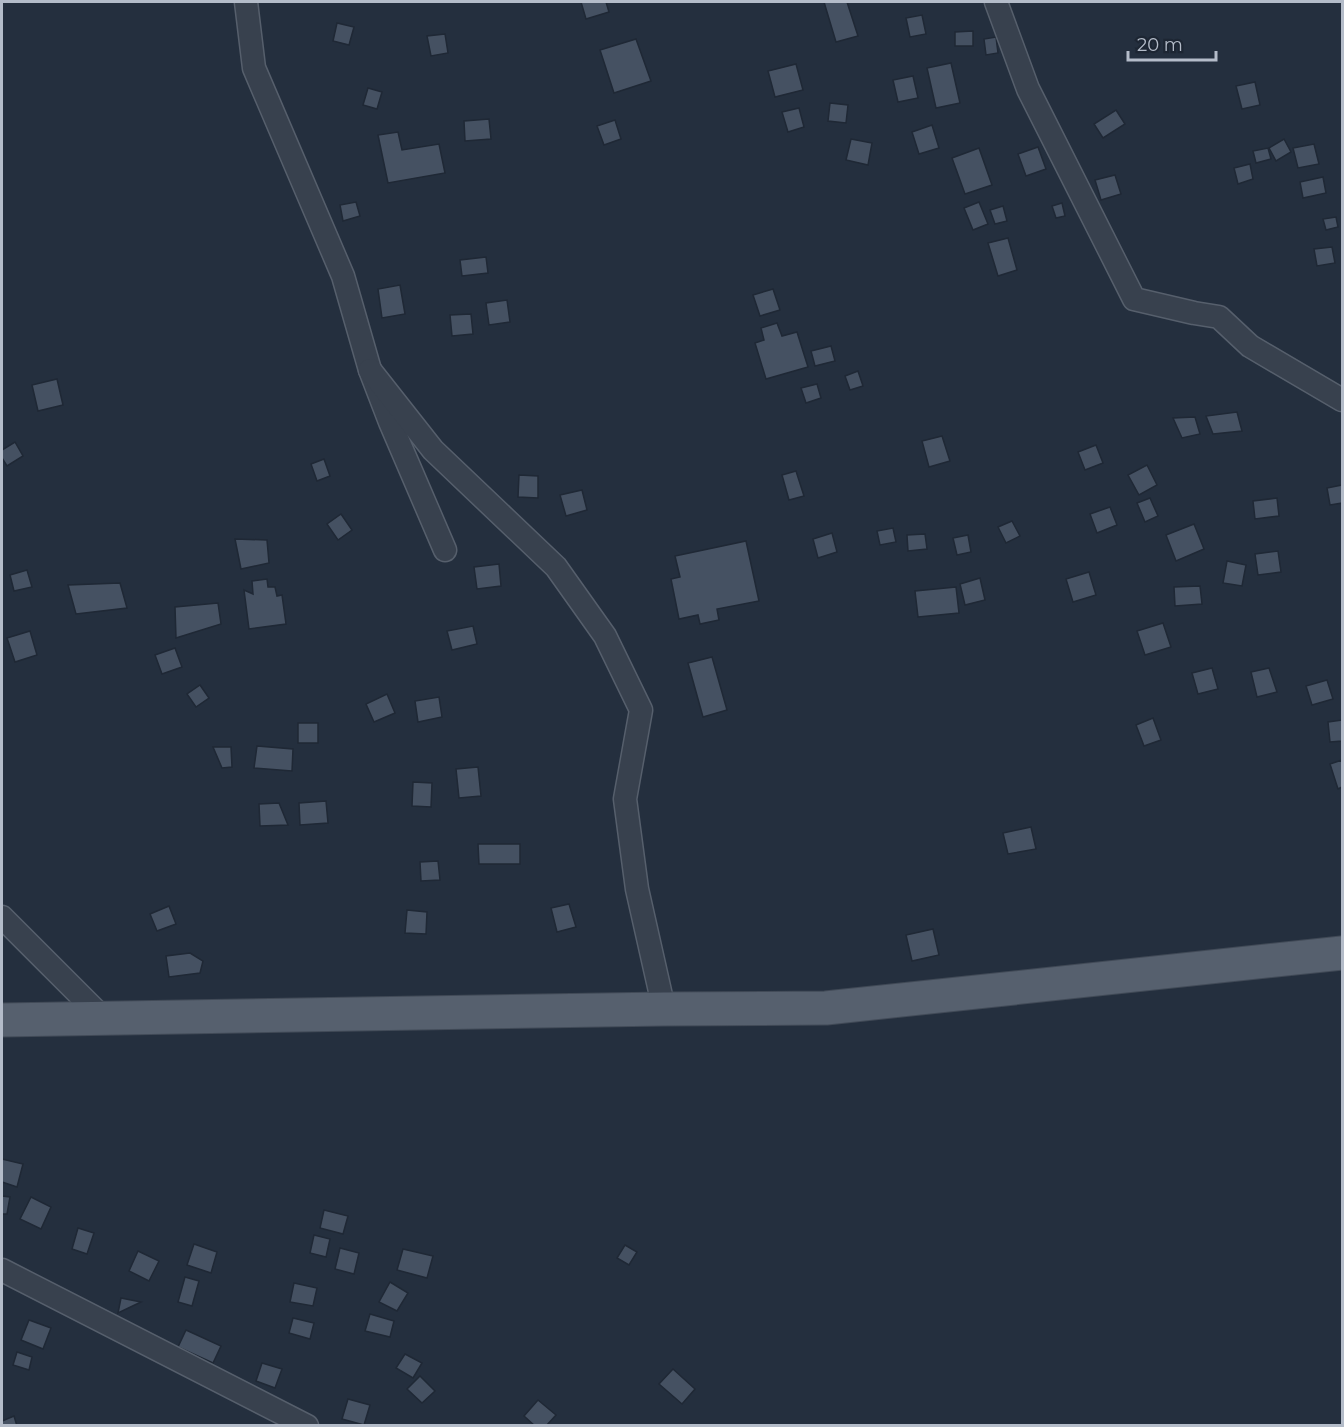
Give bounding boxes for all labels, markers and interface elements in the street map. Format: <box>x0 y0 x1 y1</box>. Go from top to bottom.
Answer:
scale bar <box>1128 24 1216 62</box>
text: 20 m <box>1137 34 1183 56</box>

